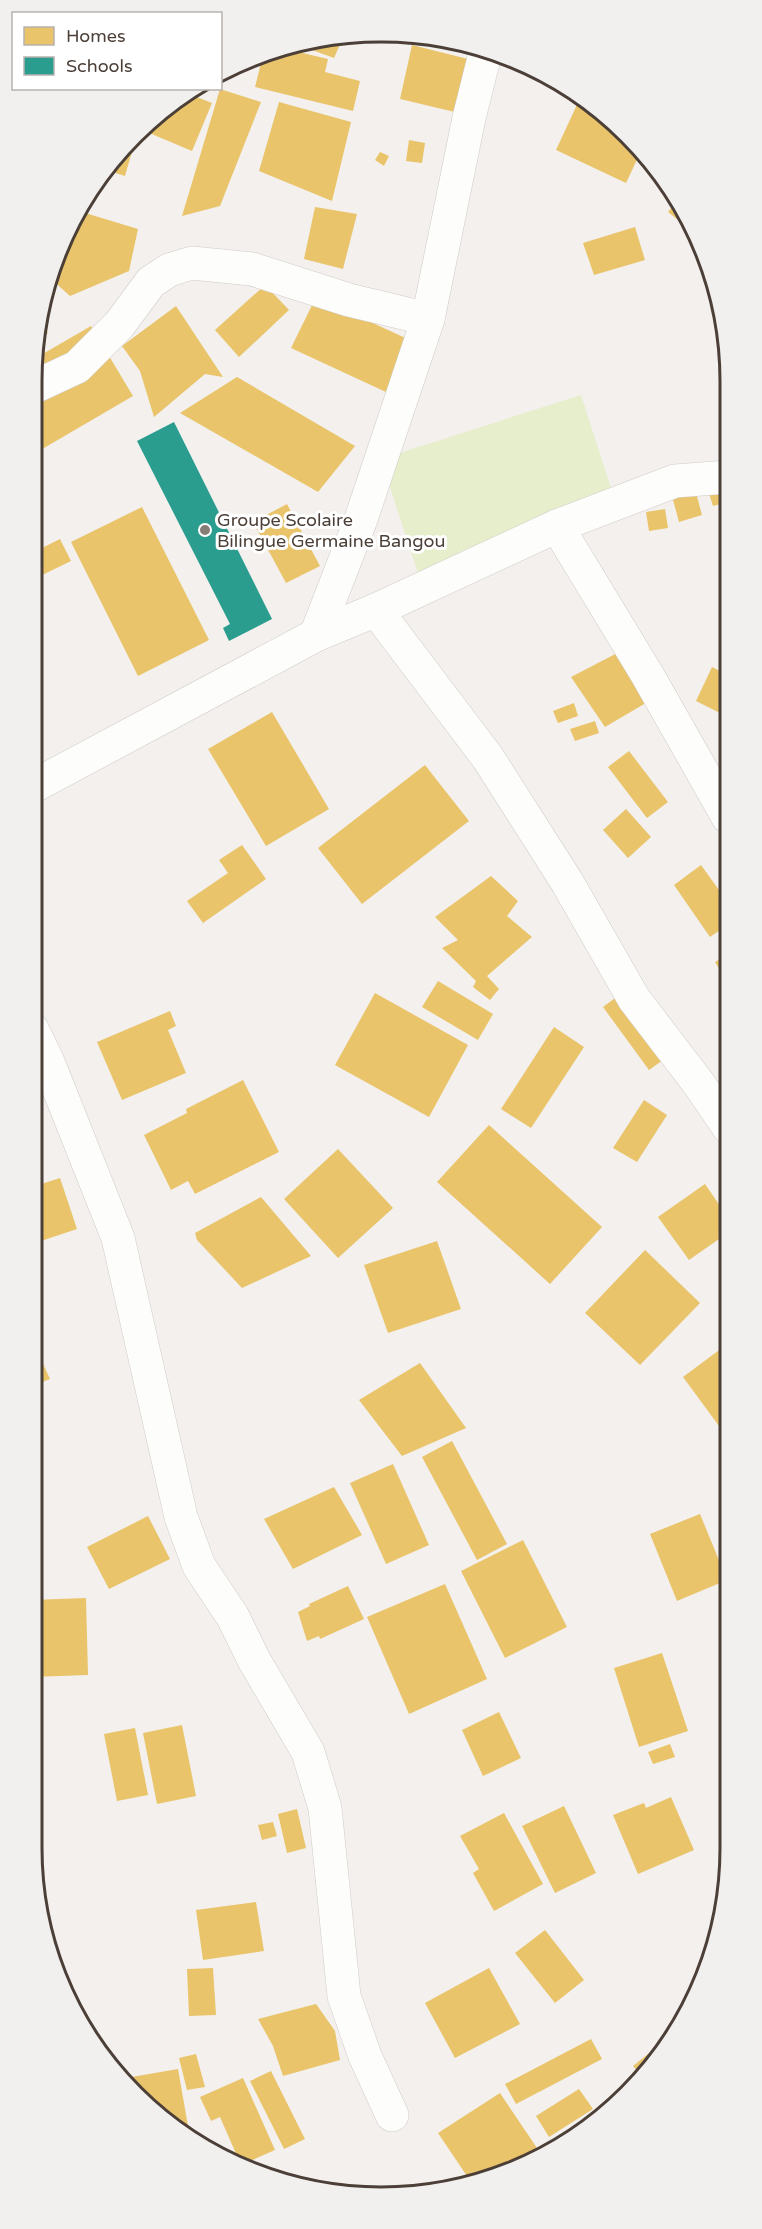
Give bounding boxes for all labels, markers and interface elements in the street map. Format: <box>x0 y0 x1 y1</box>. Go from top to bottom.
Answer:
legend <box>12 12 222 90</box>
text: Homes <box>66 25 126 47</box>
text: Schools <box>66 55 133 77</box>
place label: Groupe Scolaire Bilingue Germaine Bangou <box>217 509 445 552</box>
marker: Groupe Scolaire Bilingue Germaine Bangou <box>198 523 212 537</box>

